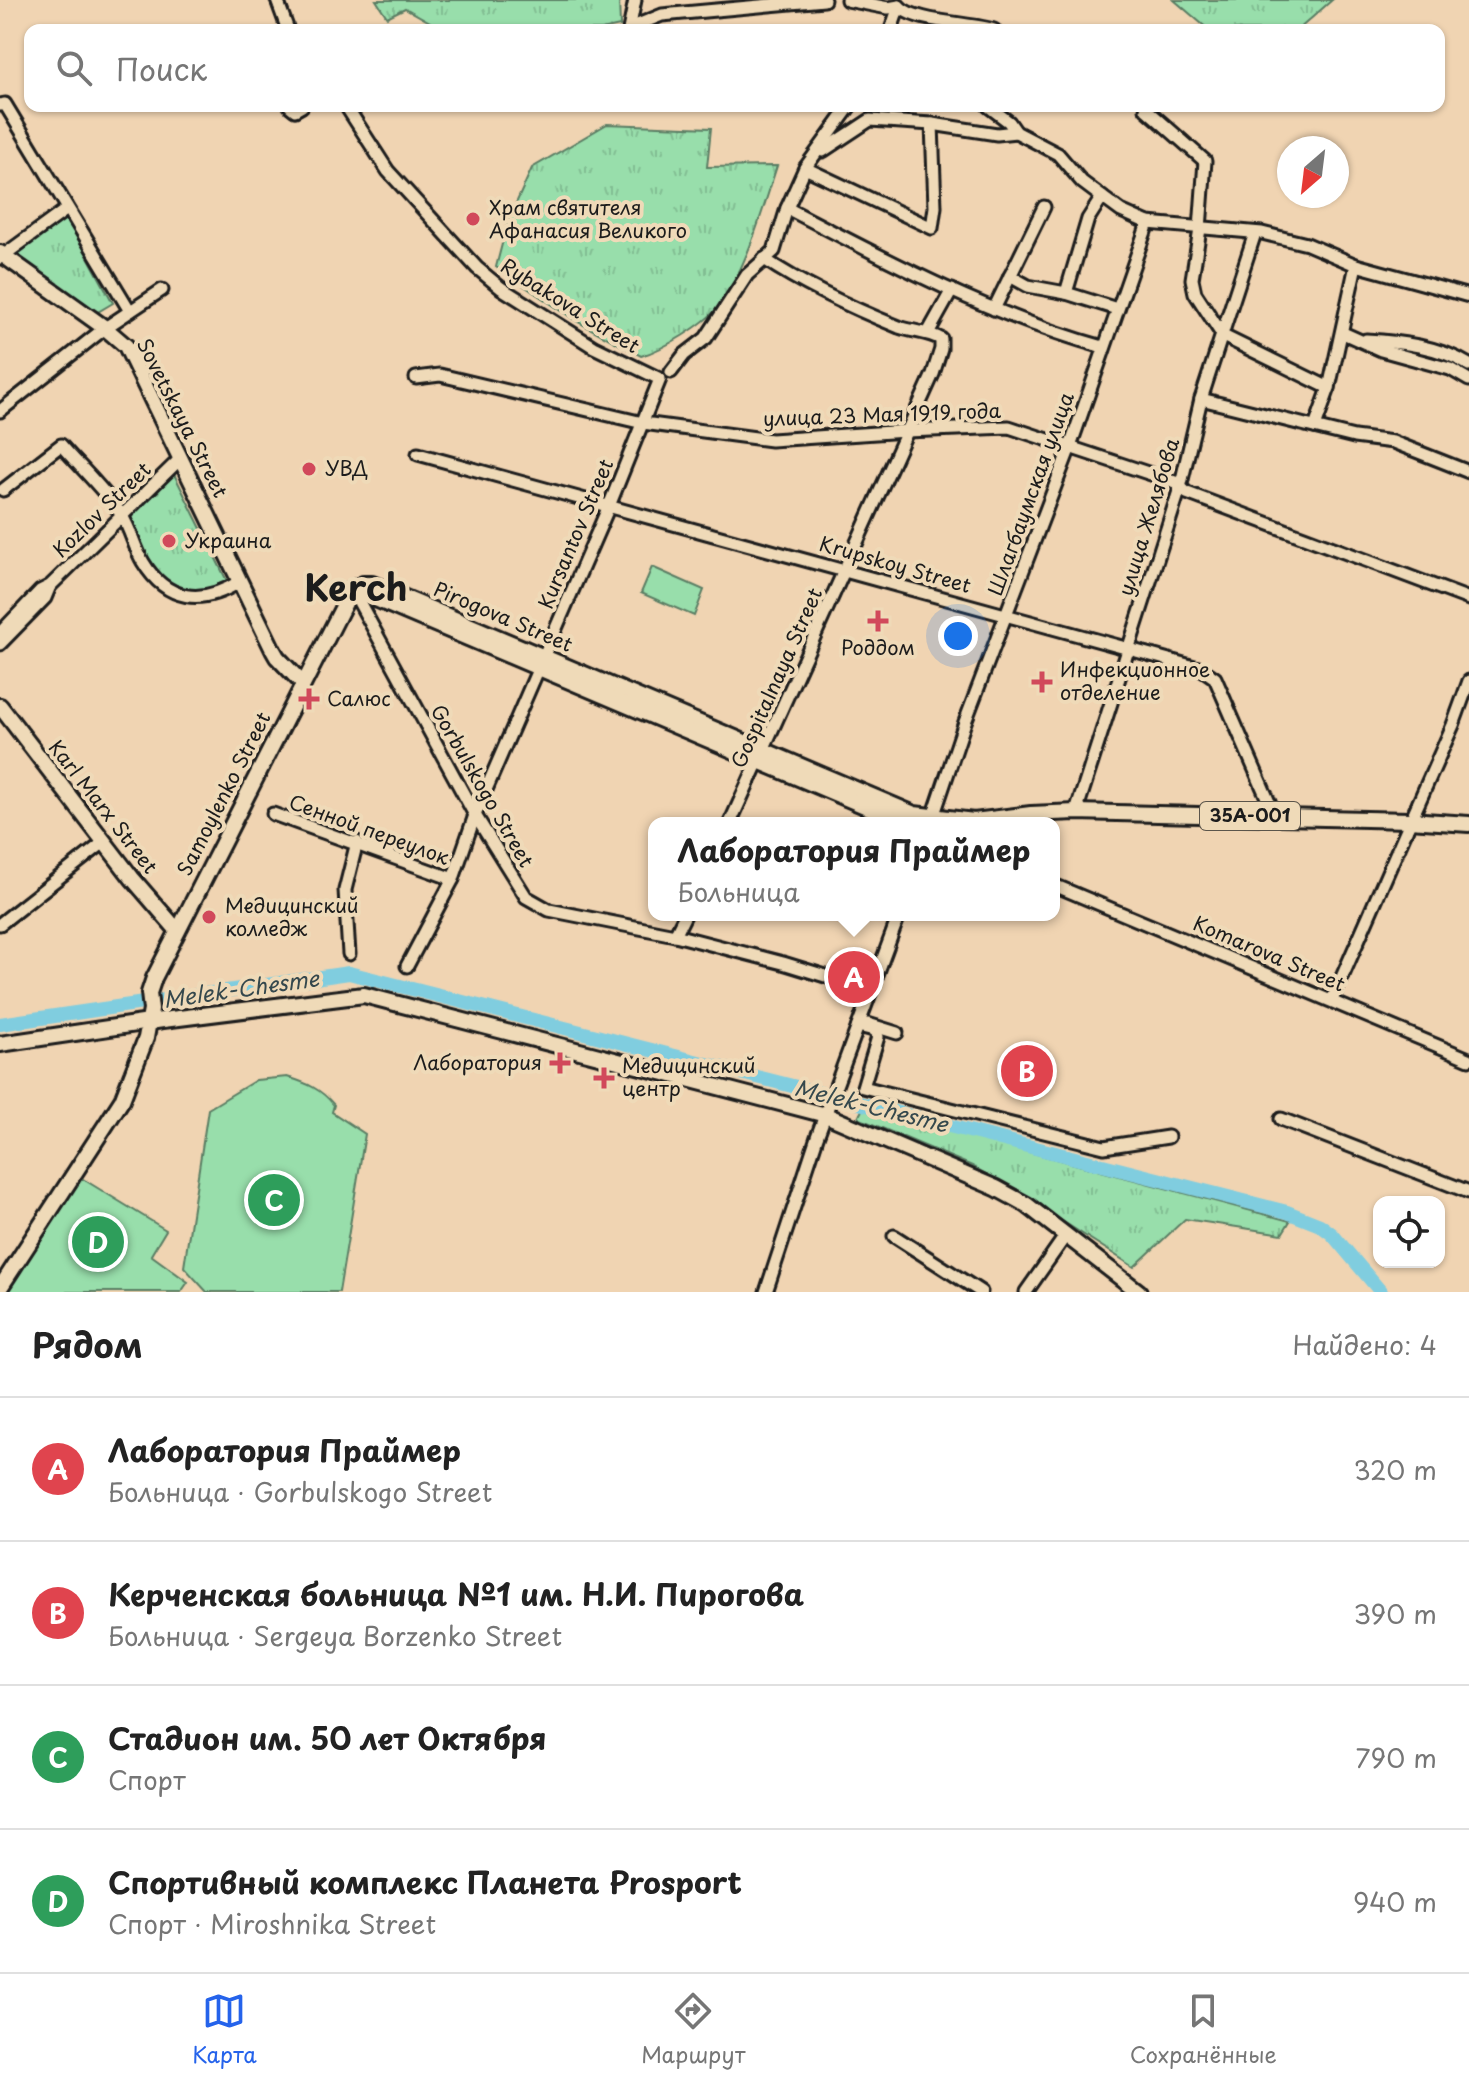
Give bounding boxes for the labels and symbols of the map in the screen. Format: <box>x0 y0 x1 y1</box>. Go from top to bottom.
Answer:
north arrow <box>1277 136 1349 208</box>
place label: Храм святителя Афанасия Великого <box>489 192 687 245</box>
marker: Храм святителя Афанасия Великого <box>464 210 482 228</box>
street label: Rybakova Street <box>495 250 646 360</box>
street label: Sovetskaya Street <box>130 333 236 502</box>
street label: Шлагбаумская улица <box>979 387 1081 600</box>
street label: улица 23 Мая 1919 года <box>762 395 1002 433</box>
street label: улица Желябова <box>1110 434 1186 599</box>
place label: УВД <box>325 453 368 483</box>
street label: Kozlov Street <box>45 454 157 564</box>
street label: Kursantov Street <box>530 454 620 613</box>
marker: УВД <box>300 460 318 478</box>
place label: Украина <box>185 525 272 555</box>
street label: Krupskoy Street <box>816 528 975 600</box>
marker: Украина <box>160 532 178 550</box>
district label: Kerch <box>304 559 408 613</box>
street label: Pirogova Street <box>429 573 578 659</box>
street label: Gospitalnaya Street <box>723 583 829 773</box>
marker: Роддом <box>867 610 889 632</box>
your location <box>938 616 978 656</box>
place label: Роддом <box>841 632 915 662</box>
place label: Инфекционное отделение <box>1060 654 1210 707</box>
marker: Инфекционное отделение <box>1031 671 1053 693</box>
place label: Салюс <box>327 683 391 713</box>
marker: Салюс <box>298 688 320 710</box>
street label: Gorbulskogo Street <box>424 698 542 873</box>
street label: Samoylenko Street <box>169 706 277 881</box>
street label: Karl Marx Street <box>42 733 166 880</box>
street label: Сенной переулок <box>285 786 454 872</box>
road number: 35А-001 <box>1200 802 1300 830</box>
place label: Медицинский колледж <box>225 890 359 943</box>
marker: Медицинский колледж <box>200 908 218 926</box>
street label: Komarova Street <box>1189 908 1350 999</box>
pin: A <box>828 947 880 1007</box>
water label: Melek-Chesme <box>161 960 322 1015</box>
pin: B <box>1001 1041 1053 1101</box>
place label: Лаборатория <box>413 1047 542 1077</box>
place label: Медицинский центр <box>622 1050 756 1103</box>
marker: Лаборатория <box>549 1052 571 1074</box>
marker: Медицинский центр <box>593 1067 615 1089</box>
water label: Melek-Chesme <box>791 1070 953 1140</box>
pin: C <box>248 1170 300 1230</box>
pin: D <box>72 1212 124 1272</box>

